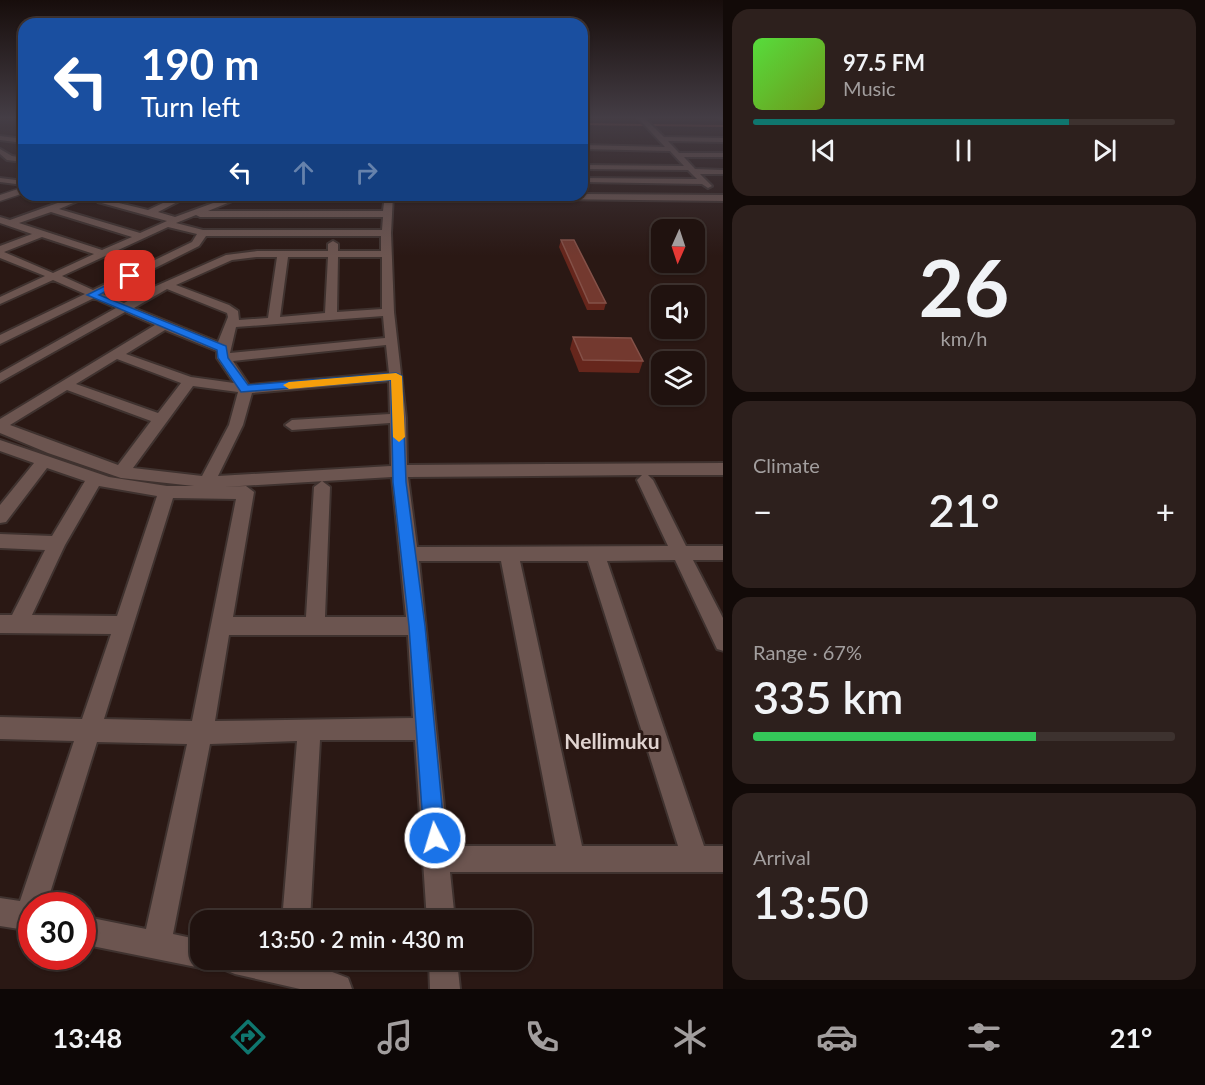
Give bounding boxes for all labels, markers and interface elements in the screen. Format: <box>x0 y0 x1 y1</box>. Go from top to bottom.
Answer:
text: 190 m <box>141 39 259 89</box>
icon: left <box>42 42 120 120</box>
text: 97.5 FM <box>843 49 925 76</box>
text: Music <box>843 76 896 100</box>
text: Turn left <box>141 90 240 123</box>
icon: previous <box>807 134 840 167</box>
icon: pause <box>947 134 980 167</box>
icon: next <box>1088 134 1121 167</box>
icon: left <box>224 156 257 189</box>
icon: ahead <box>287 156 320 189</box>
icon: right <box>350 156 383 189</box>
north arrow <box>651 219 705 273</box>
map controls <box>651 219 705 405</box>
text: 26 <box>919 240 1009 334</box>
pin <box>104 250 155 301</box>
icon: arrive <box>113 259 146 292</box>
button: sound <box>651 285 705 339</box>
text: km/h <box>941 326 987 350</box>
button: layers <box>651 351 705 405</box>
text: Climate <box>753 453 820 477</box>
text: 21° <box>929 483 999 537</box>
text: − <box>753 491 772 531</box>
text: + <box>1156 491 1175 531</box>
text: Range · 67% <box>753 640 862 664</box>
text: 335 km <box>753 670 903 724</box>
district label: Nellimuku <box>564 728 660 753</box>
position arrow <box>403 806 467 870</box>
text: Arrival <box>753 845 811 869</box>
text: 13:50 <box>753 875 869 929</box>
speed limit sign: 30 <box>18 892 96 970</box>
text: 13:50 · 2 min · 430 m <box>258 926 464 953</box>
icon: directions <box>227 1016 269 1058</box>
icon: music <box>374 1016 416 1058</box>
icon: phone <box>521 1016 563 1058</box>
icon: climate <box>669 1016 711 1058</box>
icon: car <box>816 1016 858 1058</box>
icon: filters <box>963 1016 1005 1058</box>
text: 13:48 <box>53 1021 122 1054</box>
text: 21° <box>1110 1021 1152 1054</box>

